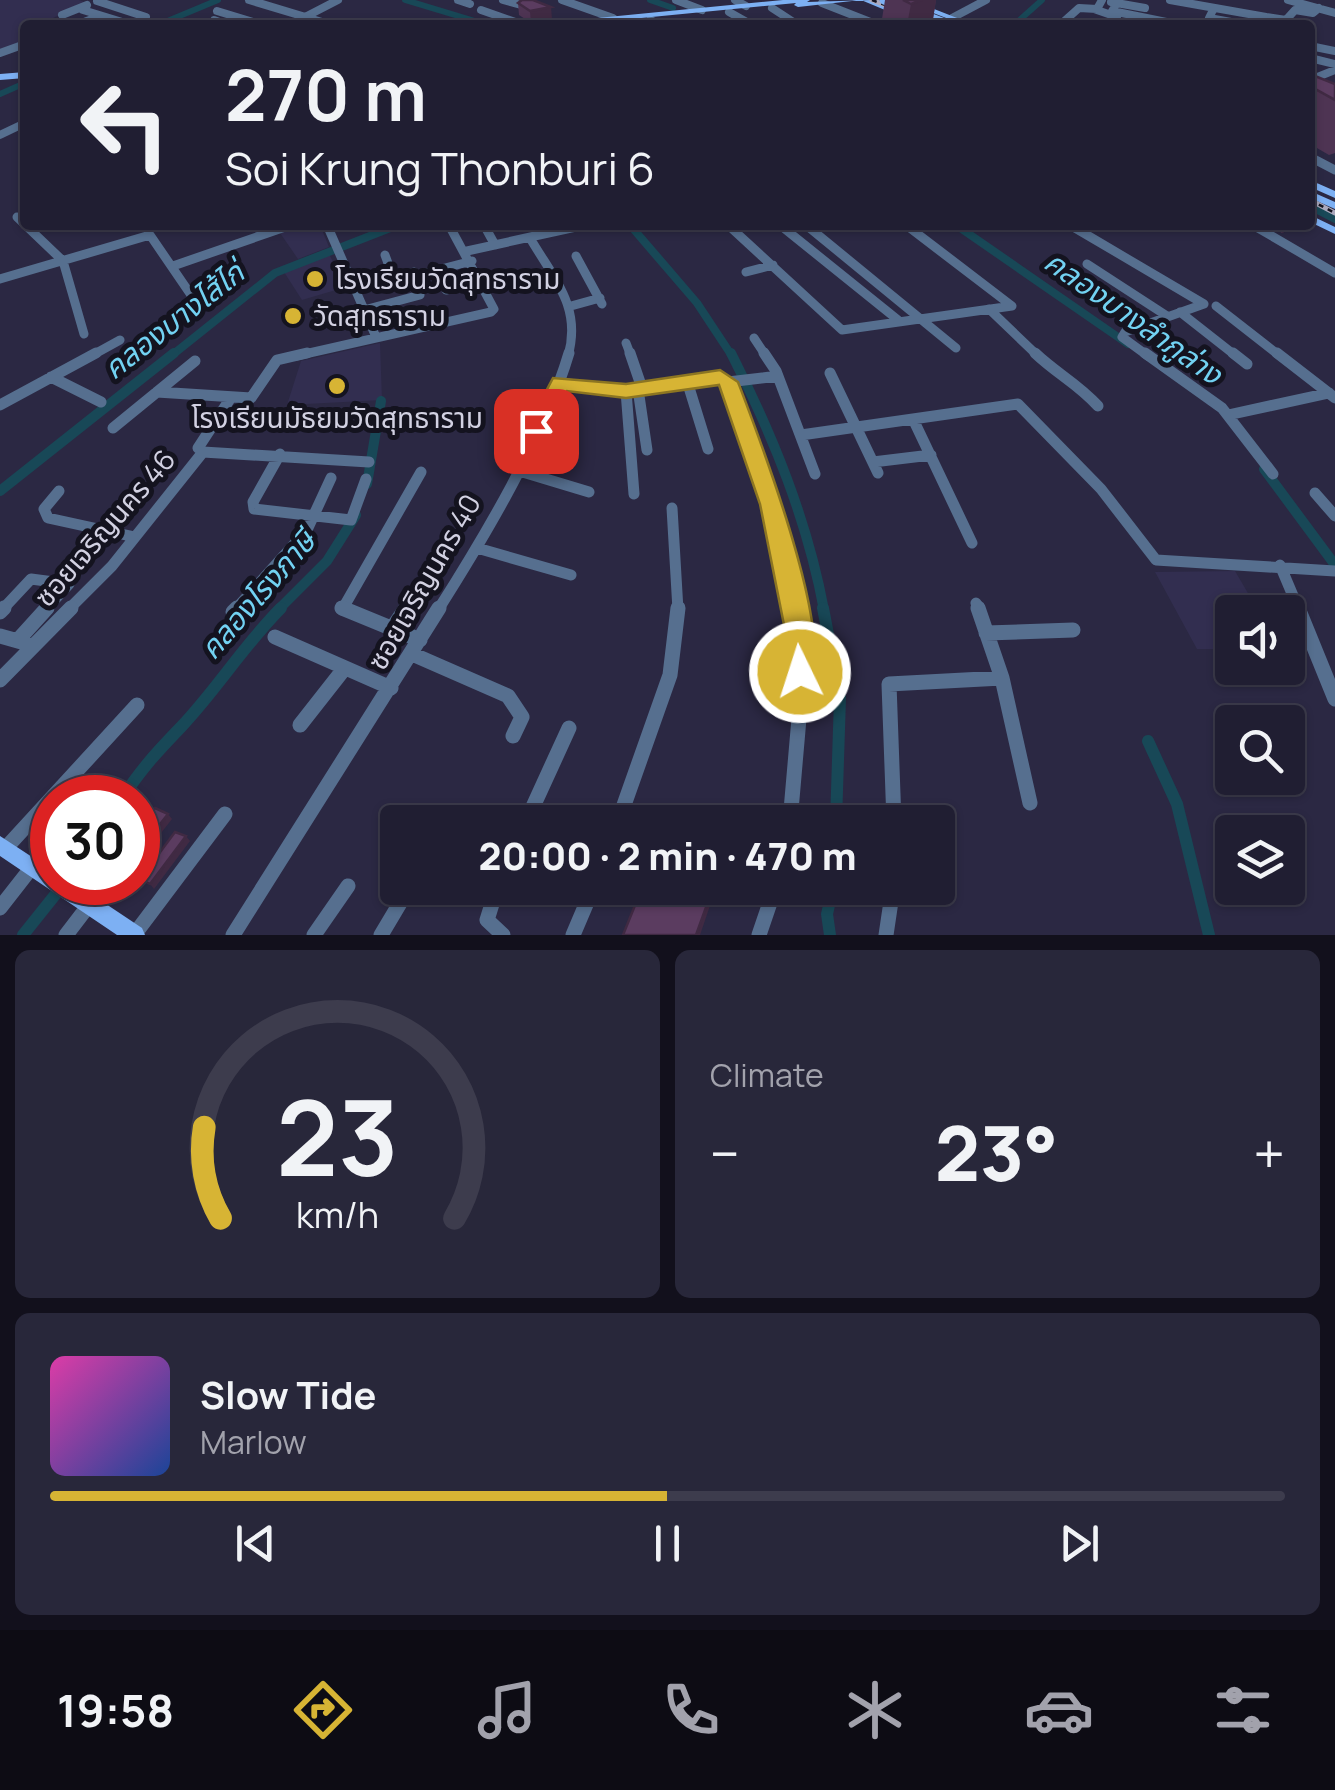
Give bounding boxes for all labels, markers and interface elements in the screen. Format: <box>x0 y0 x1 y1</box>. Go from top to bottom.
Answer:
text: 270 m <box>225 46 427 142</box>
icon: left <box>60 60 190 190</box>
text: Soi Krung Thonburi 6 <box>225 137 655 199</box>
water label: คลองบางลำภูล่าง <box>1037 240 1232 394</box>
water label: คลองบางไส้ไก่ <box>94 249 255 388</box>
place label: โรงเรียนวัดสุทธาราม <box>335 259 560 297</box>
marker: โรงเรียนวัดสุทธาราม <box>304 268 326 290</box>
place label: วัดสุทธาราม <box>313 296 446 334</box>
marker: วัดสุทธาราม <box>282 305 304 327</box>
marker: โรงเรียนมัธยมวัดสุทธาราม <box>326 375 348 397</box>
pin <box>494 389 579 474</box>
place label: โรงเรียนมัธยมวัดสุทธาราม <box>191 398 483 436</box>
icon: arrive <box>509 404 564 459</box>
street label: ซอยเจริญนคร 46 <box>25 440 183 614</box>
street label: ซอยเจริญนคร 40 <box>357 487 489 676</box>
water label: คลองโรงภาษี <box>190 518 327 667</box>
map controls <box>1215 595 1305 905</box>
button: sound <box>1215 595 1305 685</box>
position arrow <box>748 620 852 724</box>
button: search <box>1215 705 1305 795</box>
speed limit sign: 30 <box>30 775 160 905</box>
button: layers <box>1215 815 1305 905</box>
text: 20:00 · 2 min · 470 m <box>479 829 856 881</box>
text: Climate <box>710 1053 824 1097</box>
text: 23 <box>276 1065 399 1207</box>
text: 23° <box>935 1101 1058 1204</box>
text: − <box>710 1115 740 1191</box>
text: + <box>1253 1115 1285 1191</box>
text: km/h <box>296 1190 379 1239</box>
text: Slow Tide <box>200 1368 377 1420</box>
text: Marlow <box>200 1420 307 1464</box>
icon: previous <box>228 1516 283 1571</box>
icon: pause <box>640 1516 695 1571</box>
icon: next <box>1052 1516 1107 1571</box>
icon: directions <box>288 1675 358 1745</box>
icon: music <box>472 1675 542 1745</box>
icon: phone <box>656 1675 726 1745</box>
icon: climate <box>840 1675 910 1745</box>
icon: car <box>1024 1675 1094 1745</box>
icon: filters <box>1208 1675 1278 1745</box>
text: 19:58 <box>57 1679 174 1741</box>

